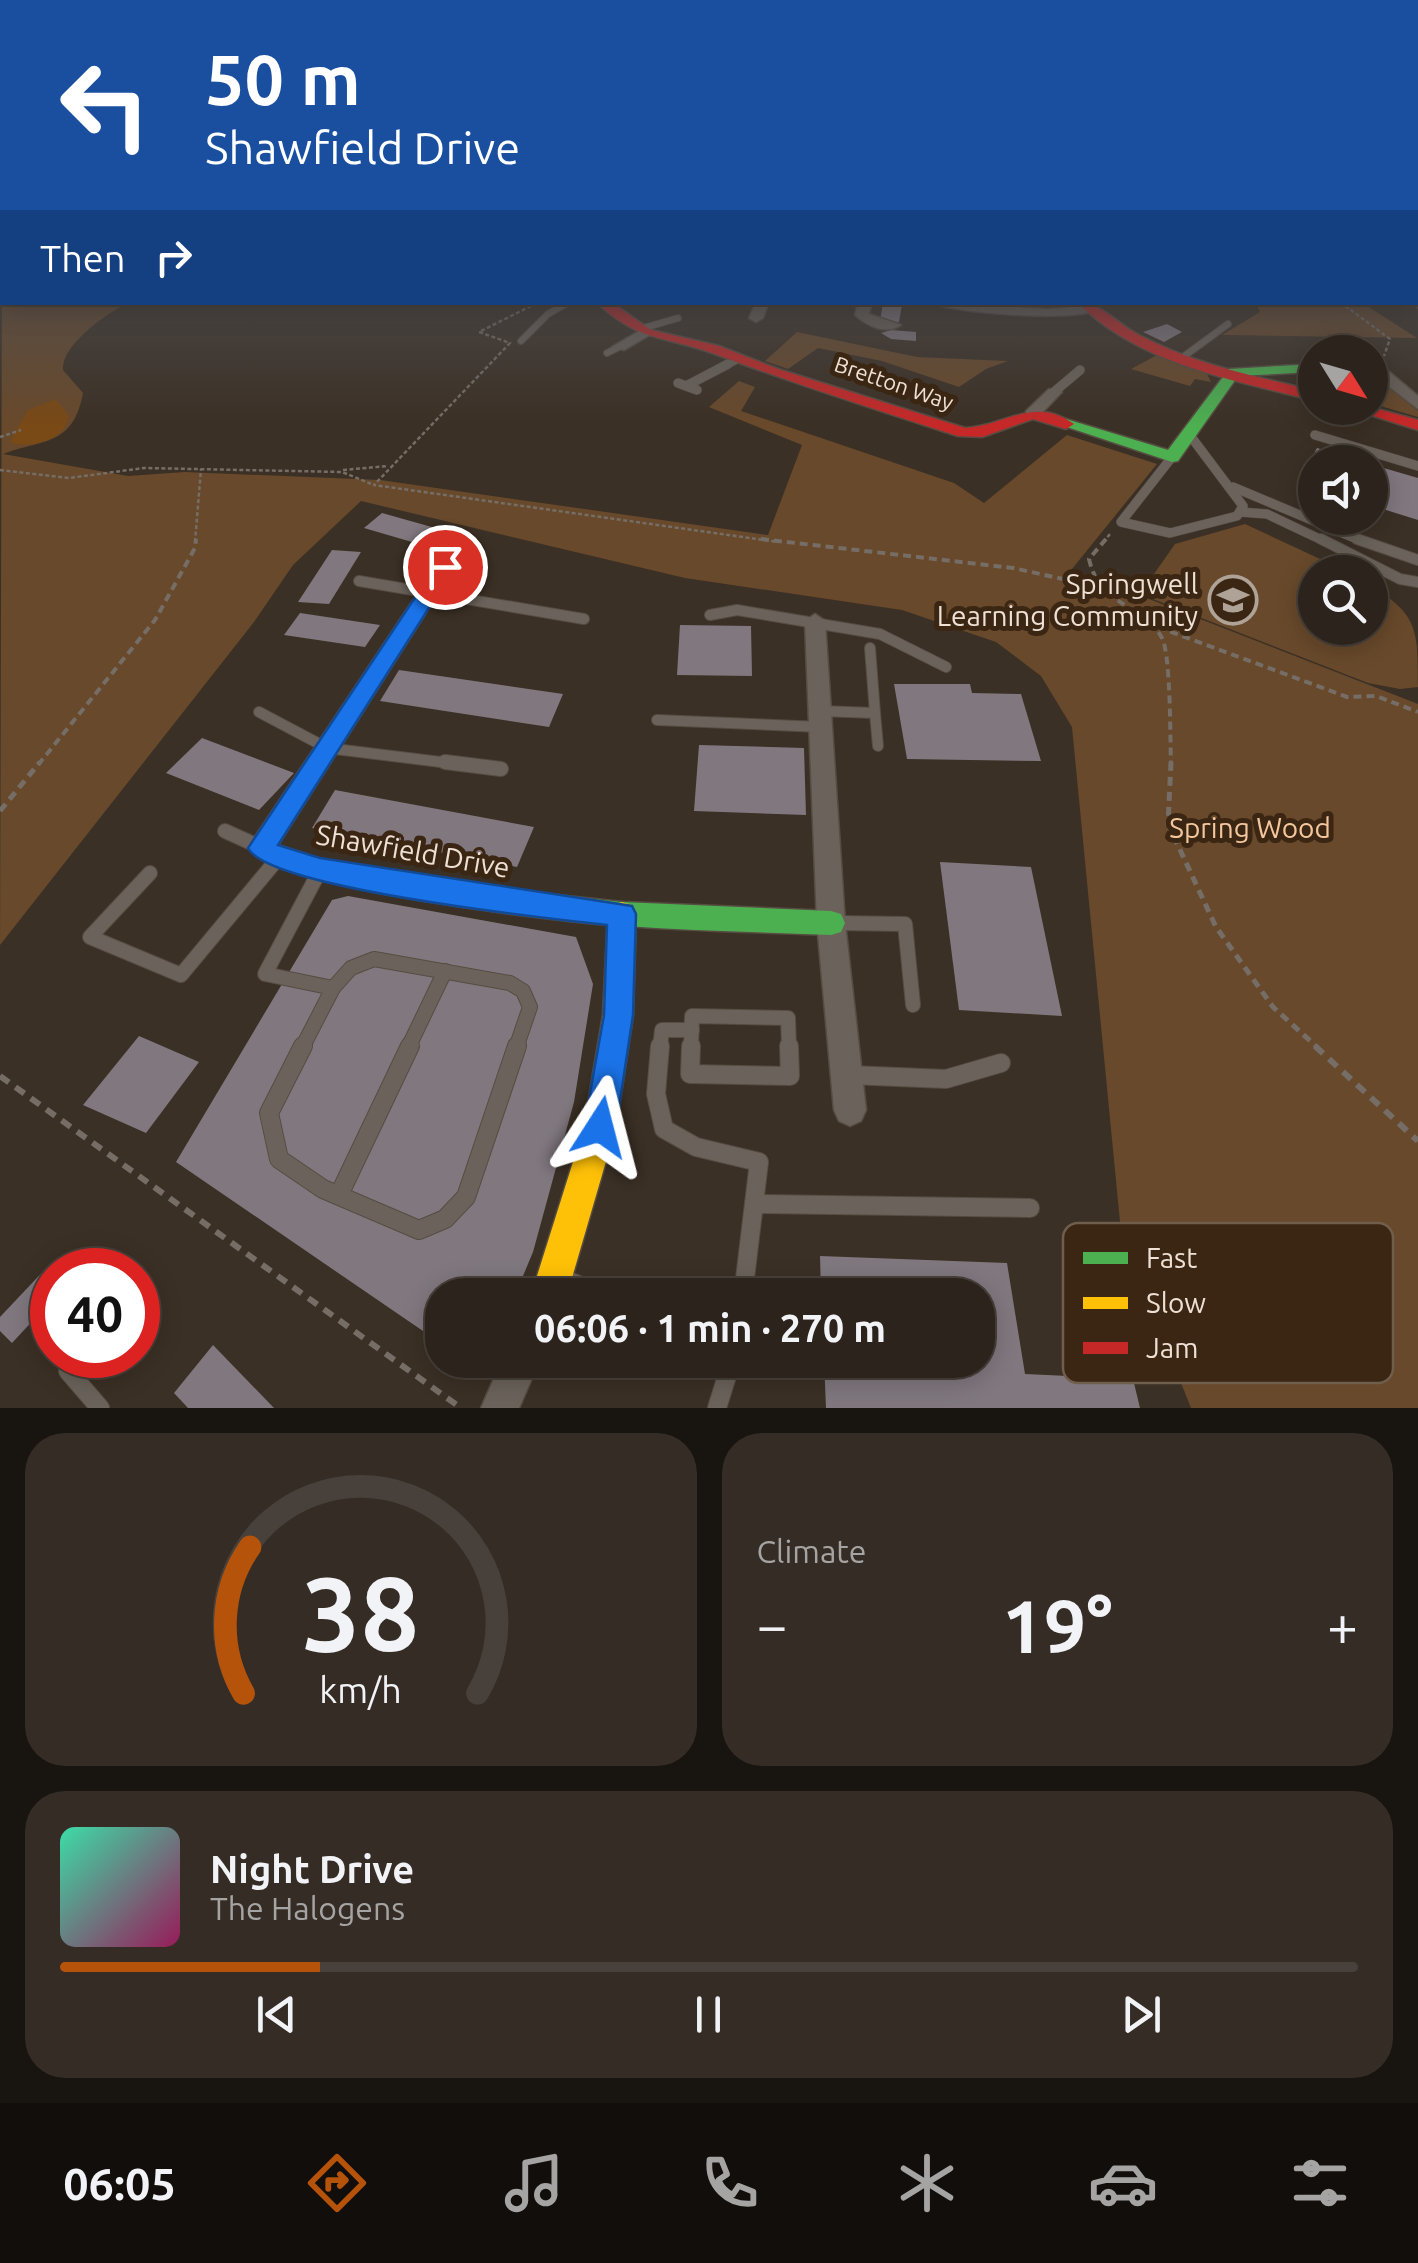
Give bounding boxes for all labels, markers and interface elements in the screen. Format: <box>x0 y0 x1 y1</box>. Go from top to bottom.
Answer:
icon: left <box>40 40 170 170</box>
text: 50 m <box>205 40 361 118</box>
text: Shawfield Drive <box>205 122 520 173</box>
icon: right <box>146 230 201 285</box>
text: Then <box>40 237 126 279</box>
north arrow <box>1298 335 1388 425</box>
map controls <box>1298 335 1388 645</box>
street label: Bretton Way <box>831 351 957 415</box>
button: sound <box>1298 445 1388 535</box>
pin <box>403 525 488 610</box>
icon: arrive <box>418 540 473 595</box>
button: search <box>1298 555 1388 645</box>
place label: Springwell Learning Community <box>937 568 1198 631</box>
school or university icon: Springwell Learning Community <box>1207 574 1259 626</box>
park label: Spring Wood <box>1169 812 1331 843</box>
street label: Shawfield Drive <box>314 818 512 883</box>
position arrow <box>548 1075 652 1179</box>
legend <box>1063 1223 1393 1383</box>
text: Fast <box>1146 1242 1197 1273</box>
speed limit sign: 40 <box>30 1248 160 1378</box>
text: Slow <box>1146 1287 1206 1318</box>
text: 06:06 · 1 min · 270 m <box>534 1307 886 1349</box>
text: Jam <box>1146 1332 1198 1363</box>
text: Climate <box>757 1533 867 1569</box>
text: 38 <box>302 1554 419 1671</box>
text: 19° <box>1002 1583 1113 1667</box>
text: − <box>757 1594 788 1655</box>
text: + <box>1327 1594 1358 1655</box>
text: km/h <box>319 1670 402 1710</box>
text: Night Drive <box>210 1848 414 1890</box>
text: The Halogens <box>210 1890 405 1926</box>
icon: previous <box>249 1987 304 2042</box>
icon: pause <box>681 1987 736 2042</box>
icon: next <box>1114 1987 1169 2042</box>
icon: directions <box>302 2148 372 2218</box>
icon: music <box>499 2148 569 2218</box>
icon: phone <box>695 2148 765 2218</box>
icon: climate <box>892 2148 962 2218</box>
icon: car <box>1088 2148 1158 2218</box>
icon: filters <box>1285 2148 1355 2218</box>
text: 06:05 <box>63 2158 176 2209</box>

